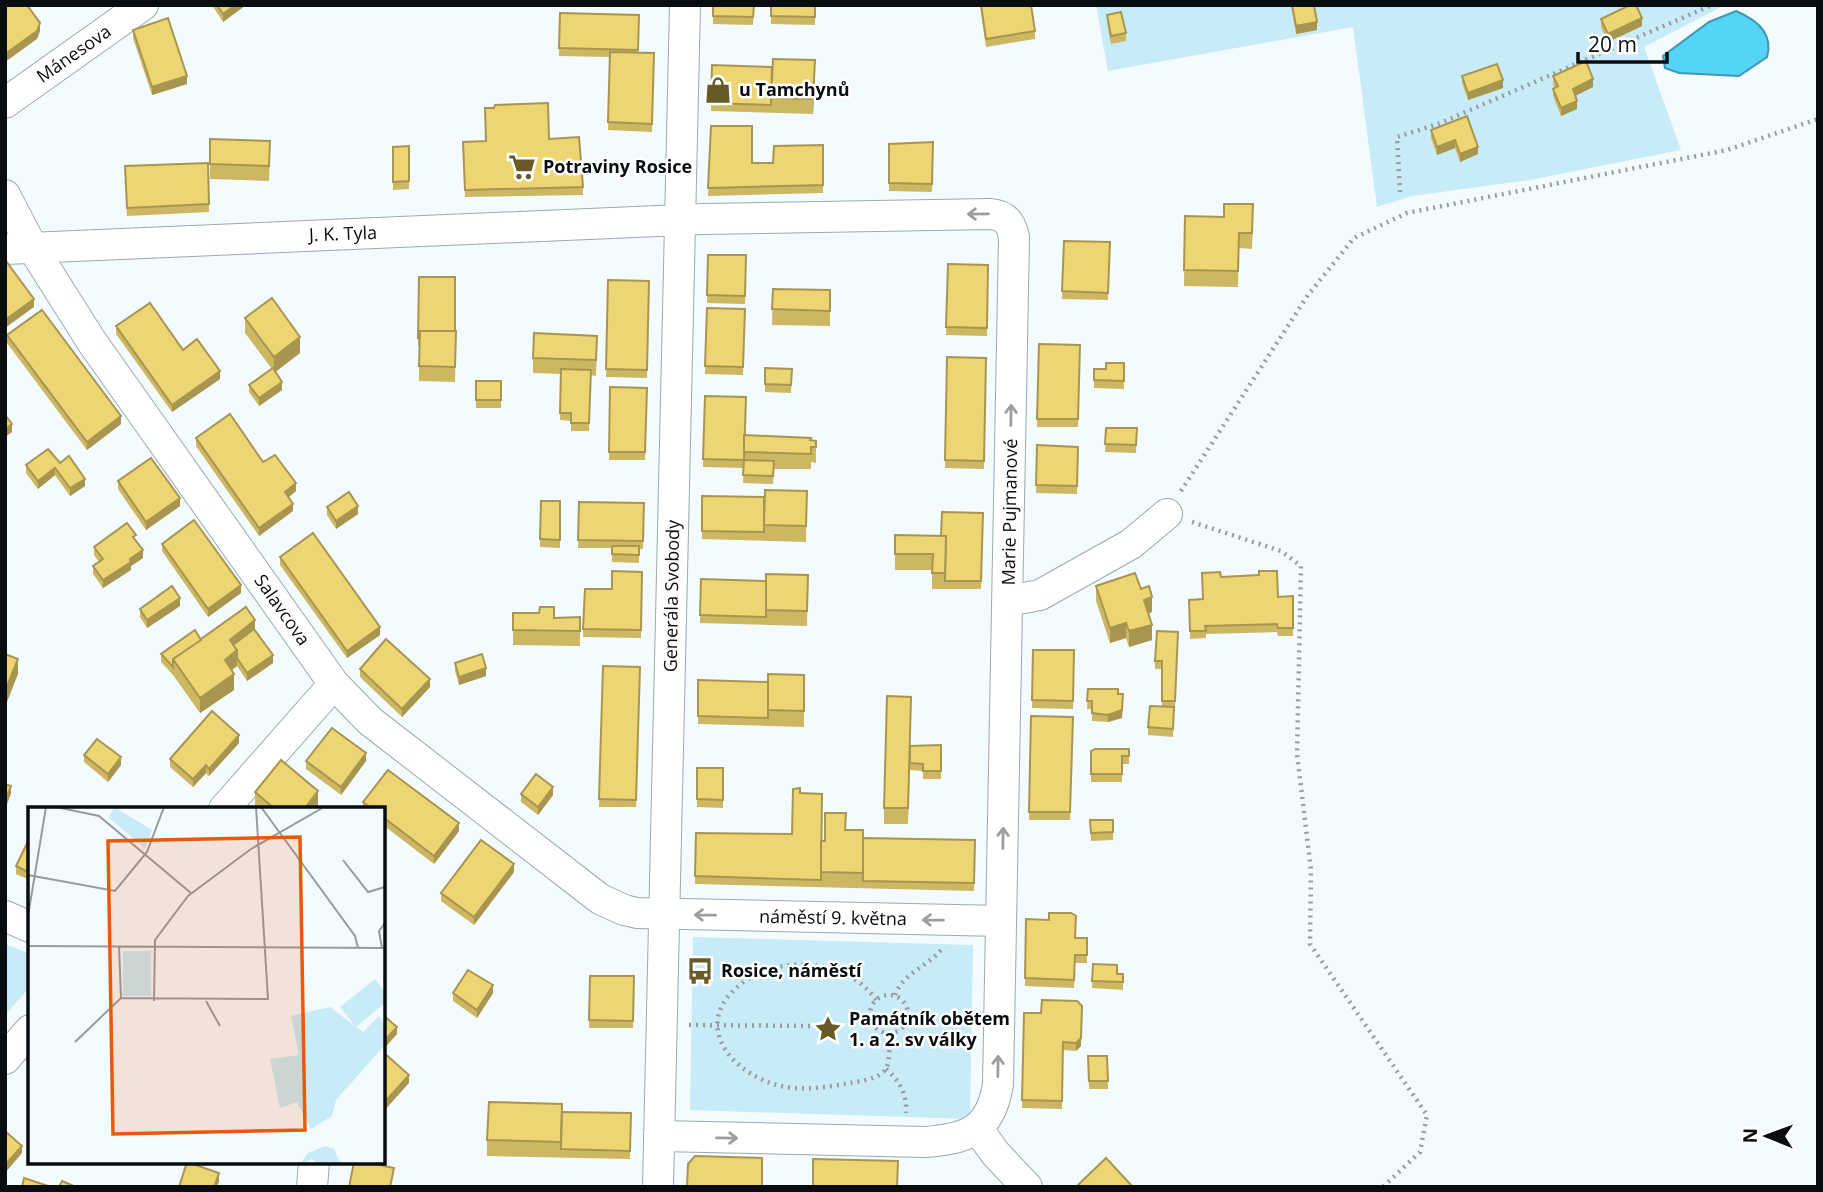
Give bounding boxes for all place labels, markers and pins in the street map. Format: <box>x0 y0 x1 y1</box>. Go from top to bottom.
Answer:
shop icon: u Tamchynů <box>703 75 733 105</box>
place label: u Tamchynů <box>739 77 849 101</box>
supermarket icon: Potraviny Rosice <box>507 152 537 182</box>
place label: Potraviny Rosice <box>543 154 692 178</box>
bus stop icon: Rosice, náměstí <box>685 956 715 986</box>
place label: Rosice, náměstí <box>721 958 863 982</box>
place label: Památník obětem 1. a 2. sv války <box>849 1006 1010 1051</box>
place icon: Památník obětem 1. a 2. sv války <box>813 1014 843 1044</box>

